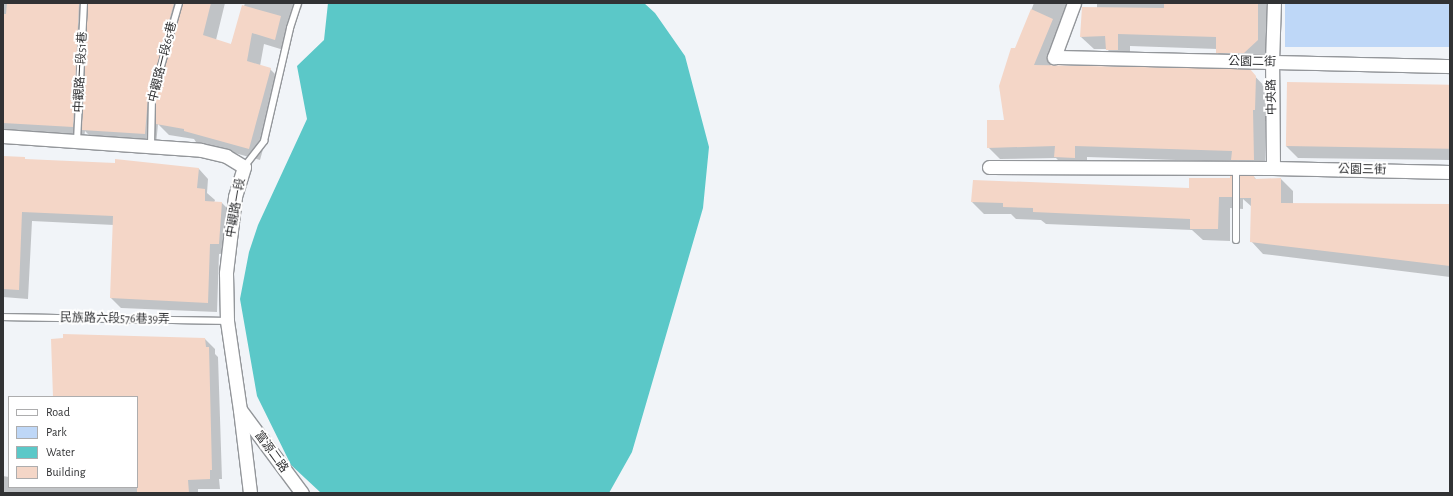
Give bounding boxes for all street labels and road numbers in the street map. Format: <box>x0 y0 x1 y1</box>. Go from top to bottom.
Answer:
street label: 中觀路一段65巷 <box>146 20 180 104</box>
street label: 中觀路一段51巷 <box>72 31 90 113</box>
street label: 公園二街 <box>1228 54 1276 70</box>
street label: 中央路 <box>1264 79 1280 115</box>
street label: 公園三街 <box>1338 162 1386 178</box>
street label: 中觀路一段 <box>224 177 248 239</box>
street label: 民族路六段576巷39弄 <box>60 311 170 327</box>
street label: 富源二路 <box>251 428 291 476</box>

